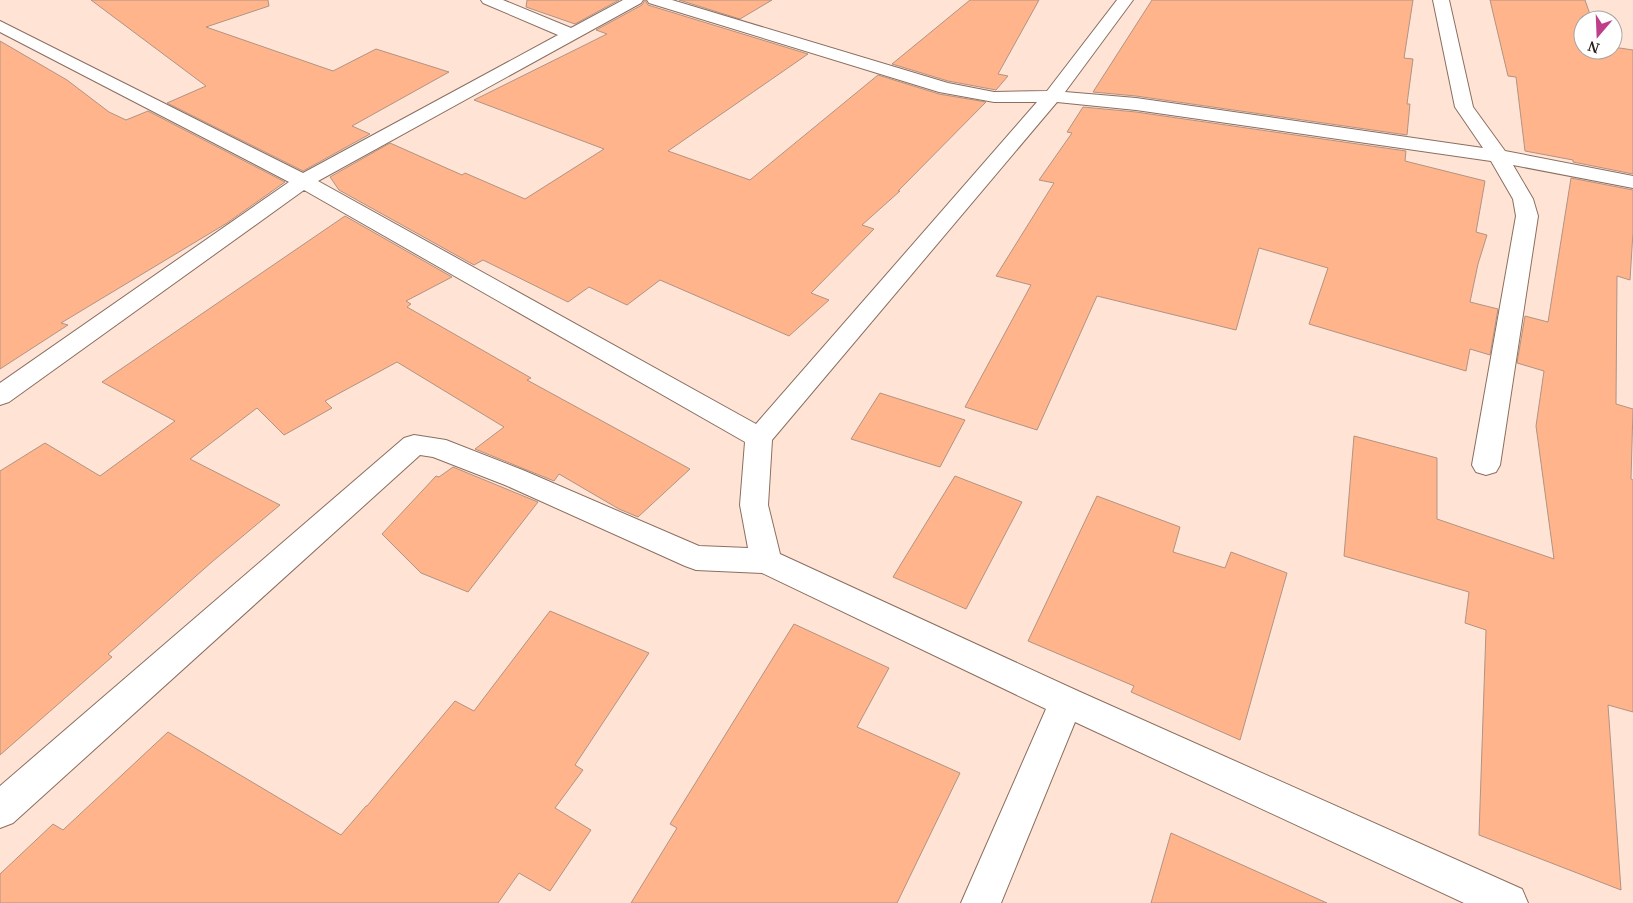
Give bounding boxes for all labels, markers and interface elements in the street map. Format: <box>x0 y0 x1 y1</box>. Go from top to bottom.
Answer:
north arrow <box>1573 10 1623 60</box>
text: N <box>1585 37 1602 59</box>

